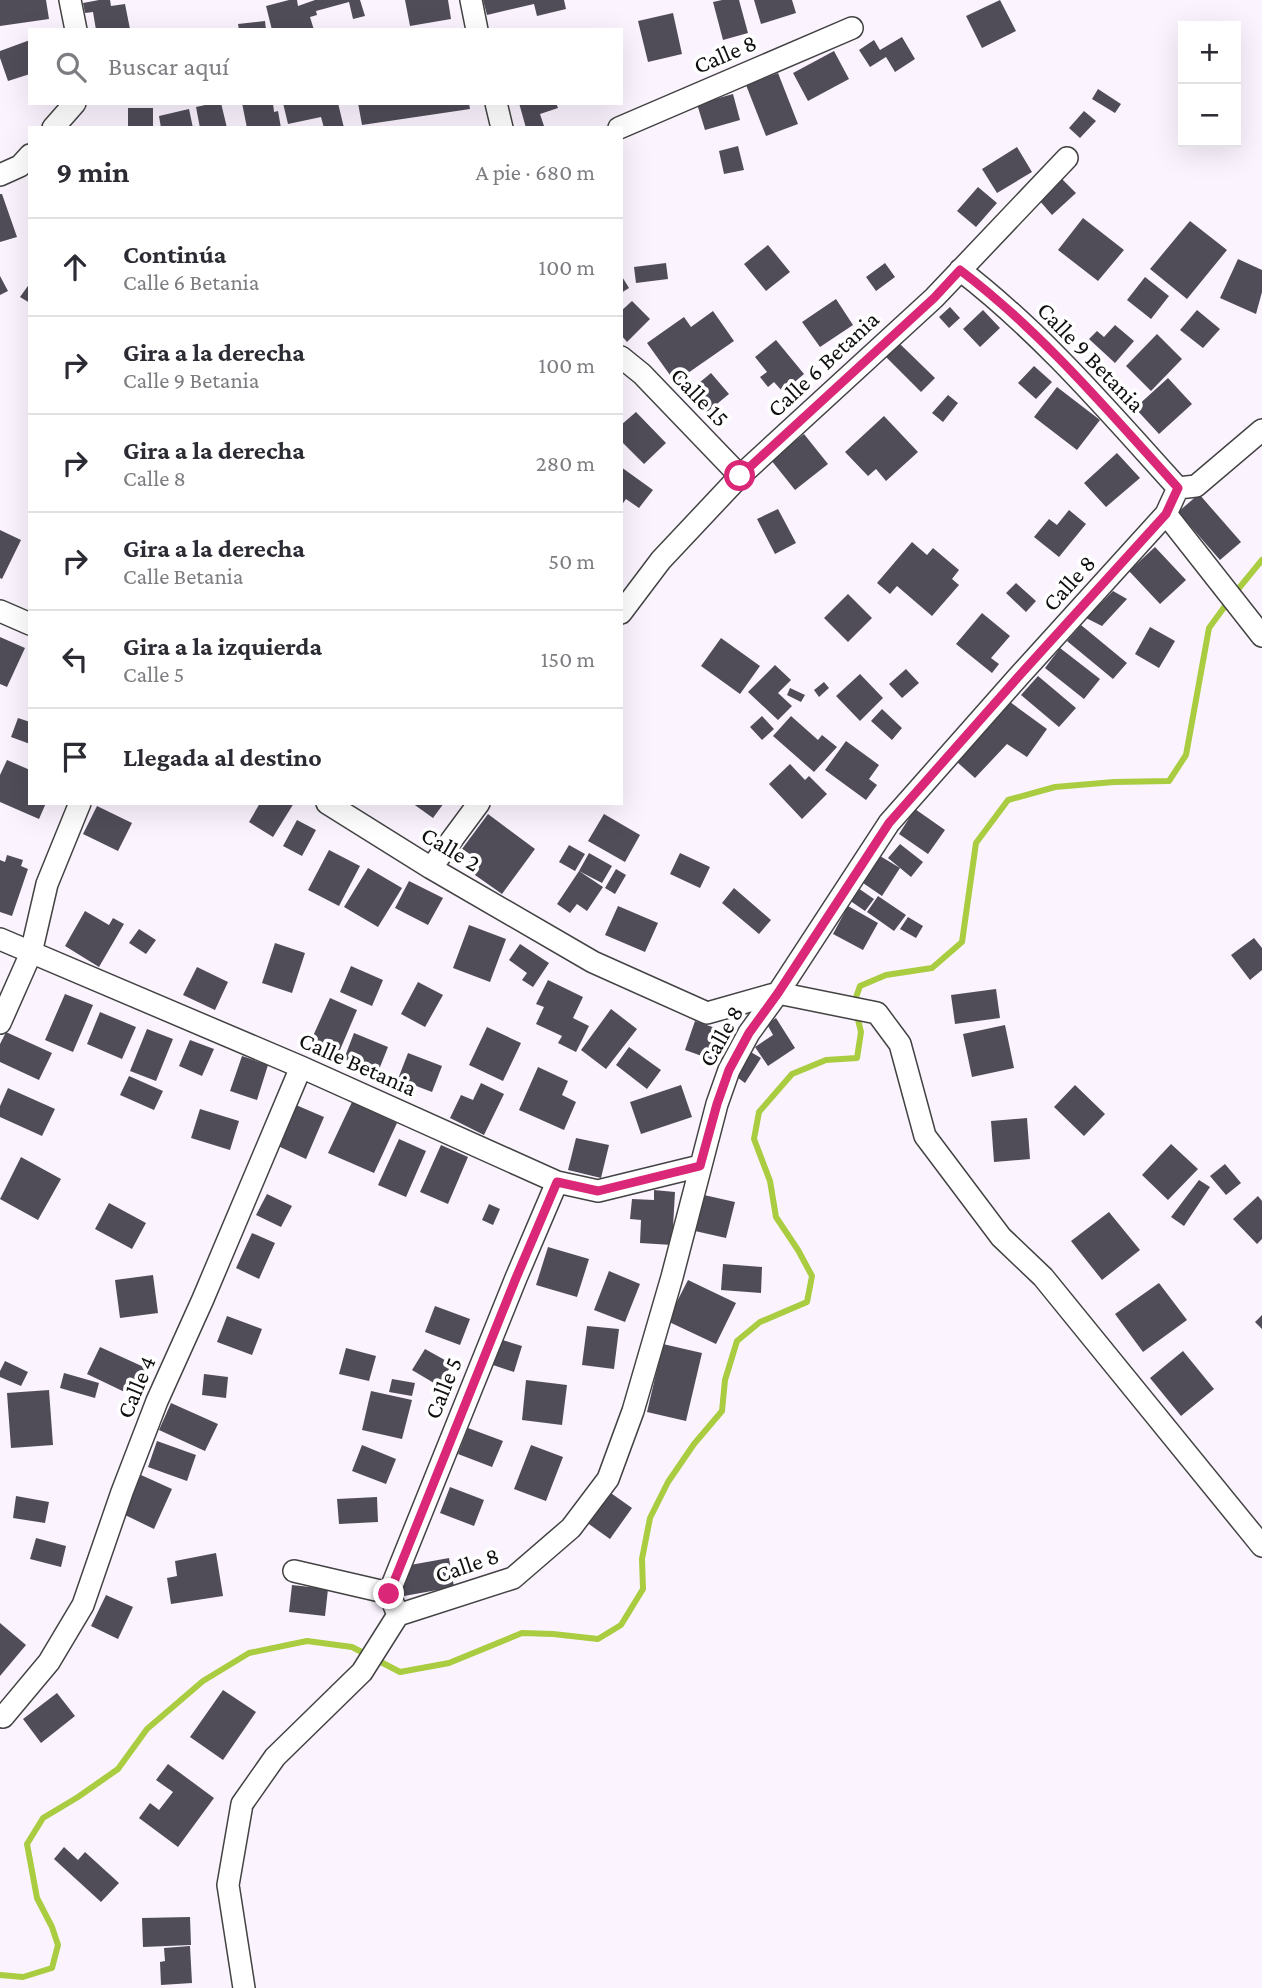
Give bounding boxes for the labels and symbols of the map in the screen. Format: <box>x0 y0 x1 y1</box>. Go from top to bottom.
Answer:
street label: Calle 8 <box>689 28 760 79</box>
street label: Calle 9 Betania <box>1032 296 1151 417</box>
street label: Calle 6 Betania <box>761 305 884 422</box>
street label: Calle 15 <box>666 361 735 432</box>
route start <box>724 460 755 491</box>
street label: Calle 8 <box>1037 549 1101 616</box>
street label: Calle 2 <box>417 820 486 877</box>
street label: Calle 8 <box>693 1000 748 1071</box>
street label: Calle Betania <box>295 1026 421 1101</box>
street label: Calle 4 <box>110 1352 161 1422</box>
street label: Calle 5 <box>418 1353 467 1423</box>
street label: Calle 8 <box>431 1541 502 1588</box>
route end <box>373 1578 404 1609</box>

